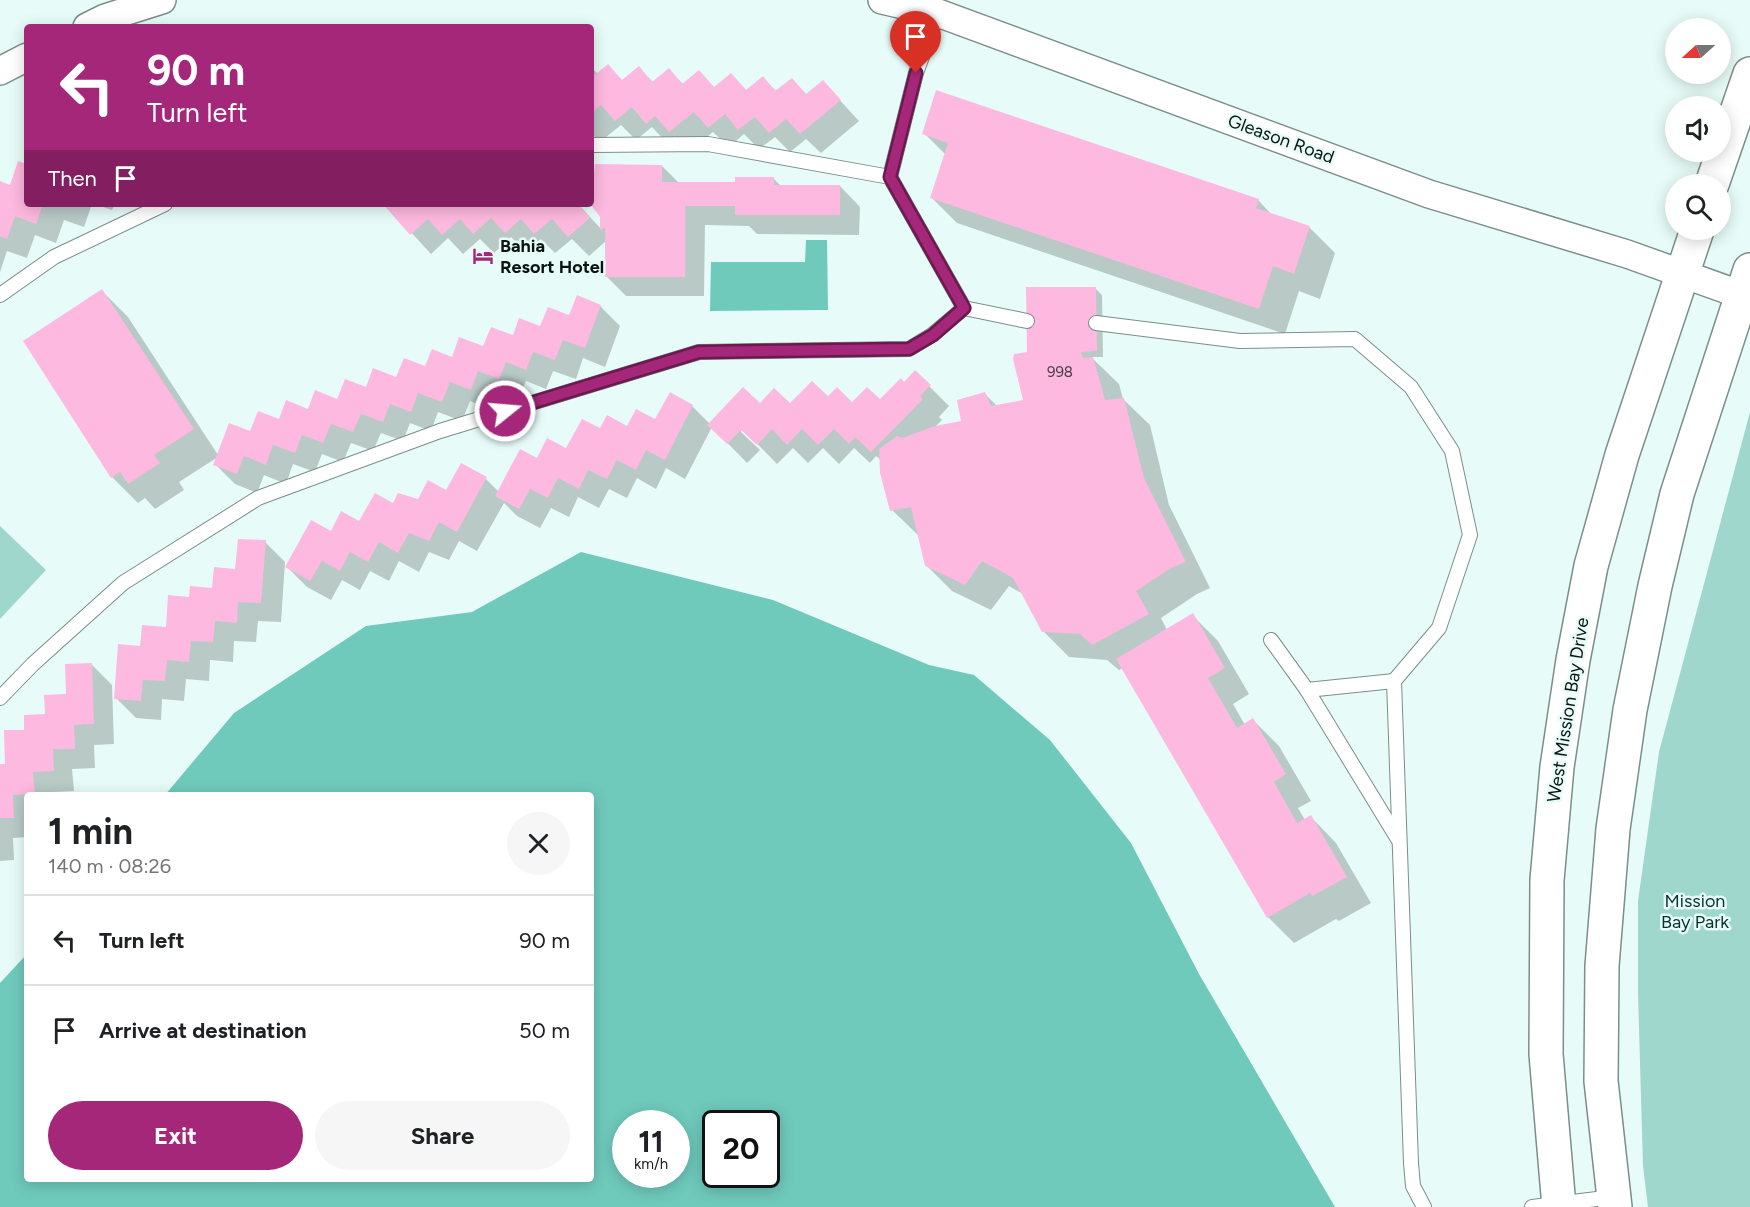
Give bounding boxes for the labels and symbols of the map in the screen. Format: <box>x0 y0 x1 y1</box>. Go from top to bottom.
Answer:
pin <box>890 11 941 73</box>
north arrow <box>1665 18 1731 84</box>
street label: Gleason Road <box>1225 110 1337 168</box>
place label: Bahia Resort Hotel <box>500 235 604 278</box>
hotel icon: Bahia Resort Hotel <box>471 244 495 268</box>
house number: 998 <box>1047 363 1073 381</box>
position arrow <box>473 379 537 443</box>
street label: West Mission Bay Drive <box>1543 616 1594 804</box>
park label: Mission Bay Park <box>1661 890 1729 933</box>
speed limit sign: 20 <box>702 1110 780 1188</box>

